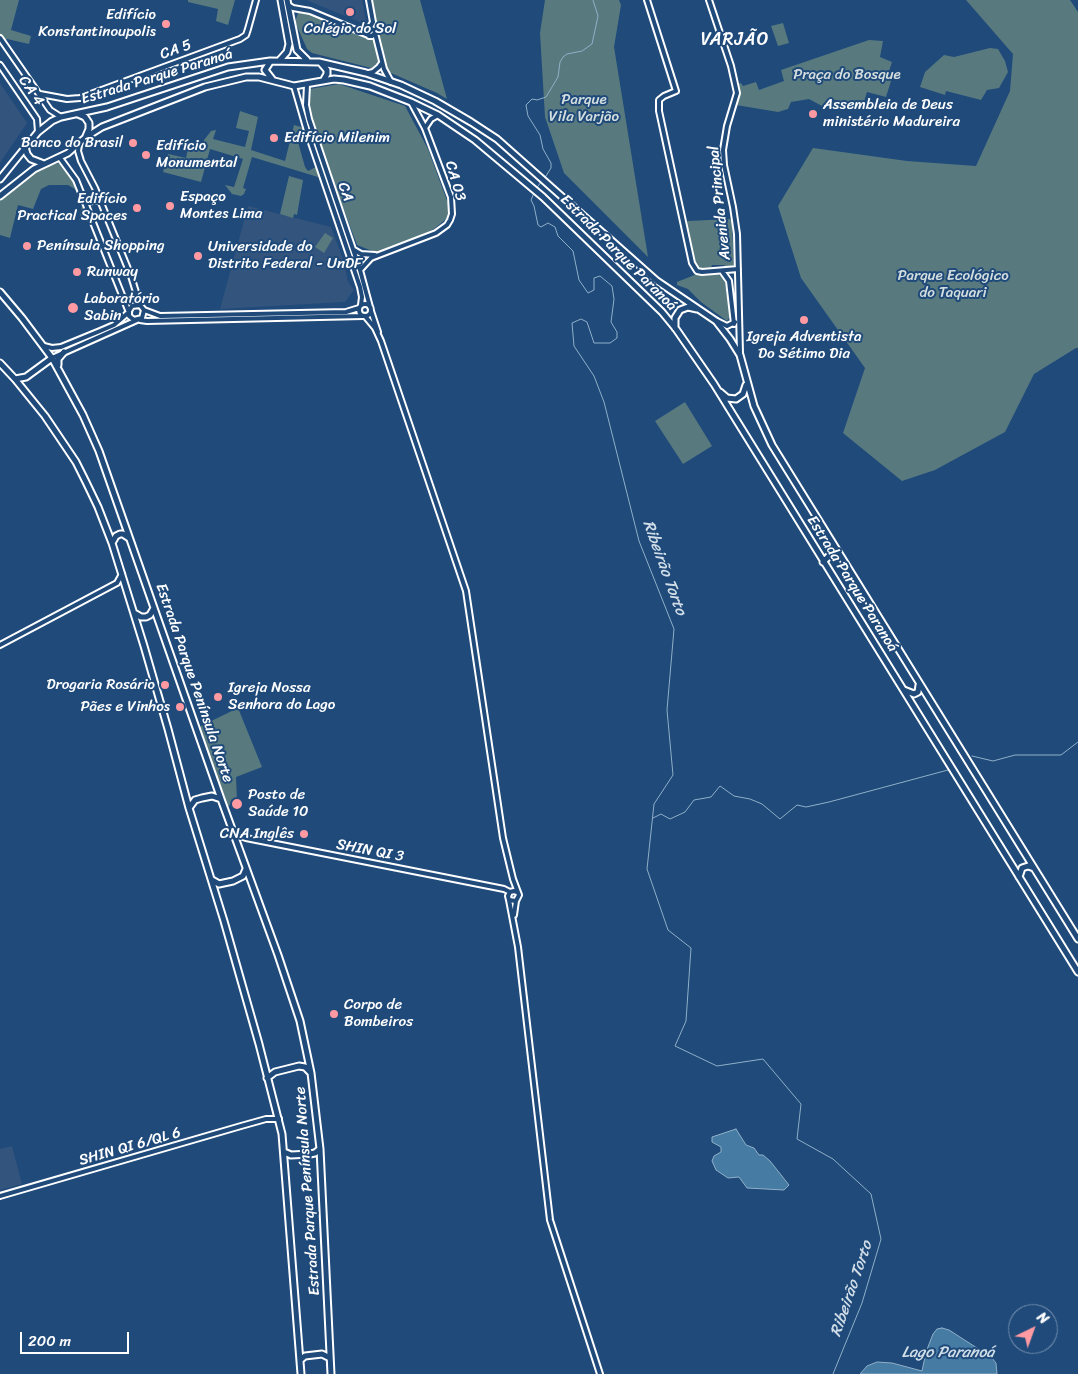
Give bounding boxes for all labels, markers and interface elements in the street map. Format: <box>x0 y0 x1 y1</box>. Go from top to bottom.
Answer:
place label: Edifício Konstantinoupolis <box>38 6 156 41</box>
marker: Colégio do Sol <box>344 6 356 18</box>
marker: Edifício Konstantinoupolis <box>160 18 172 30</box>
place label: Colégio do Sol <box>304 20 396 38</box>
district label: VARJÃO <box>700 29 770 51</box>
street label: CA 5 <box>158 36 194 64</box>
street label: Estrada Parque Paranoá <box>79 45 235 109</box>
park label: Praça do Bosque <box>793 66 901 84</box>
street label: CA 4 <box>14 73 48 109</box>
park label: Parque Vila Varjão <box>549 91 619 126</box>
place label: Assembleia de Deus ministério Madureira <box>823 96 960 131</box>
marker: Assembleia de Deus ministério Madureira <box>807 108 819 120</box>
place label: Edifício Milenim <box>284 129 390 147</box>
marker: Edifício Milenim <box>268 132 280 144</box>
place label: Banco do Brasil <box>21 134 123 152</box>
marker: Banco do Brasil <box>127 137 139 149</box>
place label: Edifício Monumental <box>156 137 237 172</box>
street label: Avenida Principal <box>705 145 735 261</box>
marker: Edifício Monumental <box>140 149 152 161</box>
street label: CA 03 <box>441 159 469 203</box>
street label: CA <box>333 180 357 204</box>
place label: Espaço Montes Lima <box>180 188 262 223</box>
place label: Edifício Practical Spaces <box>17 190 127 225</box>
street label: Estrada Parque Paranoá <box>556 191 680 315</box>
marker: Espaço Montes Lima <box>164 200 176 212</box>
marker: Edifício Practical Spaces <box>131 202 143 214</box>
place label: Península Shopping <box>37 237 165 255</box>
place label: Universidade do Distrito Federal - UnDF <box>208 238 362 273</box>
marker: Península Shopping <box>21 240 33 252</box>
marker: Universidade do Distrito Federal - UnDF <box>192 250 204 262</box>
place label: Runway <box>87 263 138 281</box>
marker: Runway <box>71 266 83 278</box>
park label: Parque Ecológico do Taquari <box>897 267 1009 302</box>
place label: Laboratório Sabin <box>84 290 160 325</box>
marker: Laboratório Sabin <box>66 301 80 315</box>
marker: Igreja Adventista Do Sétimo Dia <box>798 314 810 326</box>
place label: Igreja Adventista Do Sétimo Dia <box>747 328 861 363</box>
street label: Estrada Parque Paranoá <box>803 512 901 656</box>
water label: Ribeirão Torto <box>638 518 690 618</box>
street label: Estrada Parque Península Norte <box>151 581 237 785</box>
place label: Drogaria Rosário <box>47 676 155 694</box>
marker: Drogaria Rosário <box>159 679 171 691</box>
place label: Igreja Nossa Senhora do Lago <box>228 679 335 714</box>
marker: Igreja Nossa Senhora do Lago <box>212 691 224 703</box>
place label: Pães e Vinhos <box>80 698 170 716</box>
marker: Pães e Vinhos <box>174 701 186 713</box>
place label: Posto de Saúde 10 <box>248 786 308 821</box>
marker: Posto de Saúde 10 <box>230 797 244 811</box>
place label: CNA Inglês <box>220 825 294 843</box>
marker: CNA Inglês <box>298 828 310 840</box>
street label: SHIN QI 3 <box>335 836 405 866</box>
place label: Corpo de Bombeiros <box>344 996 413 1031</box>
marker: Corpo de Bombeiros <box>328 1008 340 1020</box>
street label: Estrada Parque Península Norte <box>292 1086 324 1296</box>
street label: SHIN QI 6/QL 6 <box>77 1124 183 1170</box>
water label: Ribeirão Torto <box>827 1239 877 1339</box>
north arrow <box>1008 1304 1058 1354</box>
text: N <box>1031 1306 1055 1331</box>
scale bar <box>22 1322 131 1354</box>
text: 200 m <box>28 1328 71 1354</box>
water label: Lago Paranoá <box>902 1343 994 1363</box>

